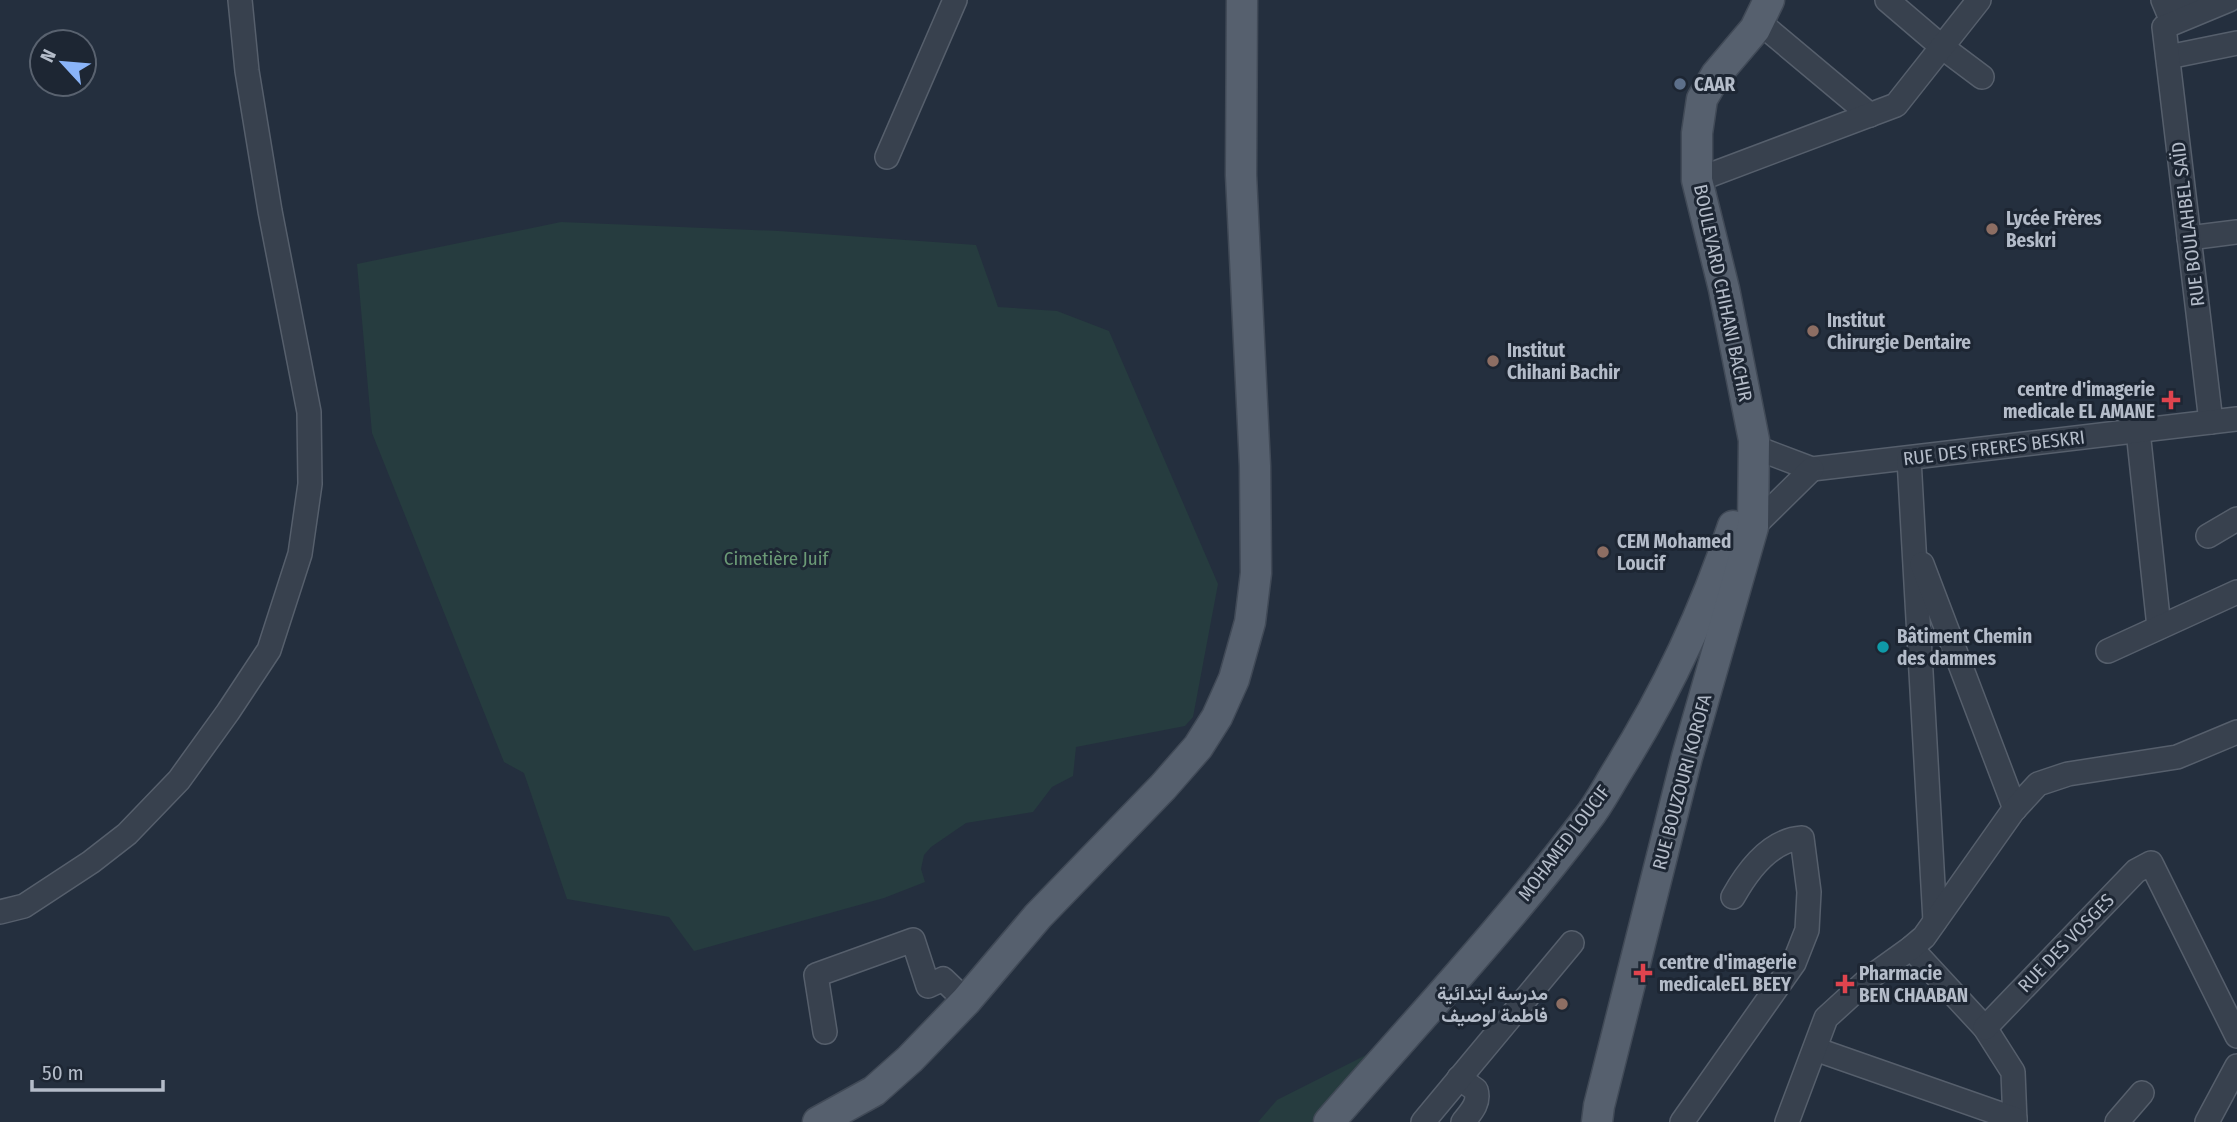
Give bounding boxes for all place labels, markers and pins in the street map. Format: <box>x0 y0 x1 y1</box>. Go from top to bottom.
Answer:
place label: CAAR <box>1694 73 1736 96</box>
marker: CAAR <box>1672 76 1688 92</box>
place label: Lycée Frères Beskri <box>2006 207 2102 252</box>
marker: Lycée Frères Beskri <box>1984 221 2000 237</box>
place label: Institut Chirurgie Dentaire <box>1827 309 1971 354</box>
marker: Institut Chirurgie Dentaire <box>1805 323 1821 339</box>
place label: Institut Chihani Bachir <box>1507 339 1621 384</box>
marker: Institut Chihani Bachir <box>1485 353 1501 369</box>
place label: centre d'imagerie medicale EL AMANE <box>2003 378 2155 423</box>
marker: centre d'imagerie medicale EL AMANE <box>2161 390 2181 410</box>
place label: CEM Mohamed Loucif <box>1617 530 1731 575</box>
marker: CEM Mohamed Loucif <box>1595 544 1611 560</box>
place label: Bâtiment Chemin des dammes <box>1897 625 2032 670</box>
marker: Bâtiment Chemin des dammes <box>1875 639 1891 655</box>
place label: centre d'imagerie medicaleEL BEEY <box>1659 951 1797 996</box>
place label: Pharmacie BEN CHAABAN <box>1859 962 1968 1007</box>
marker: centre d'imagerie medicaleEL BEEY <box>1633 963 1653 983</box>
marker: Pharmacie BEN CHAABAN <box>1837 976 1853 992</box>
place label: مدرسة ابتدائية فاطمة لوصيف <box>1437 982 1548 1028</box>
marker: مدرسة ابتدائية فاطمة لوصيف <box>1554 996 1570 1012</box>

